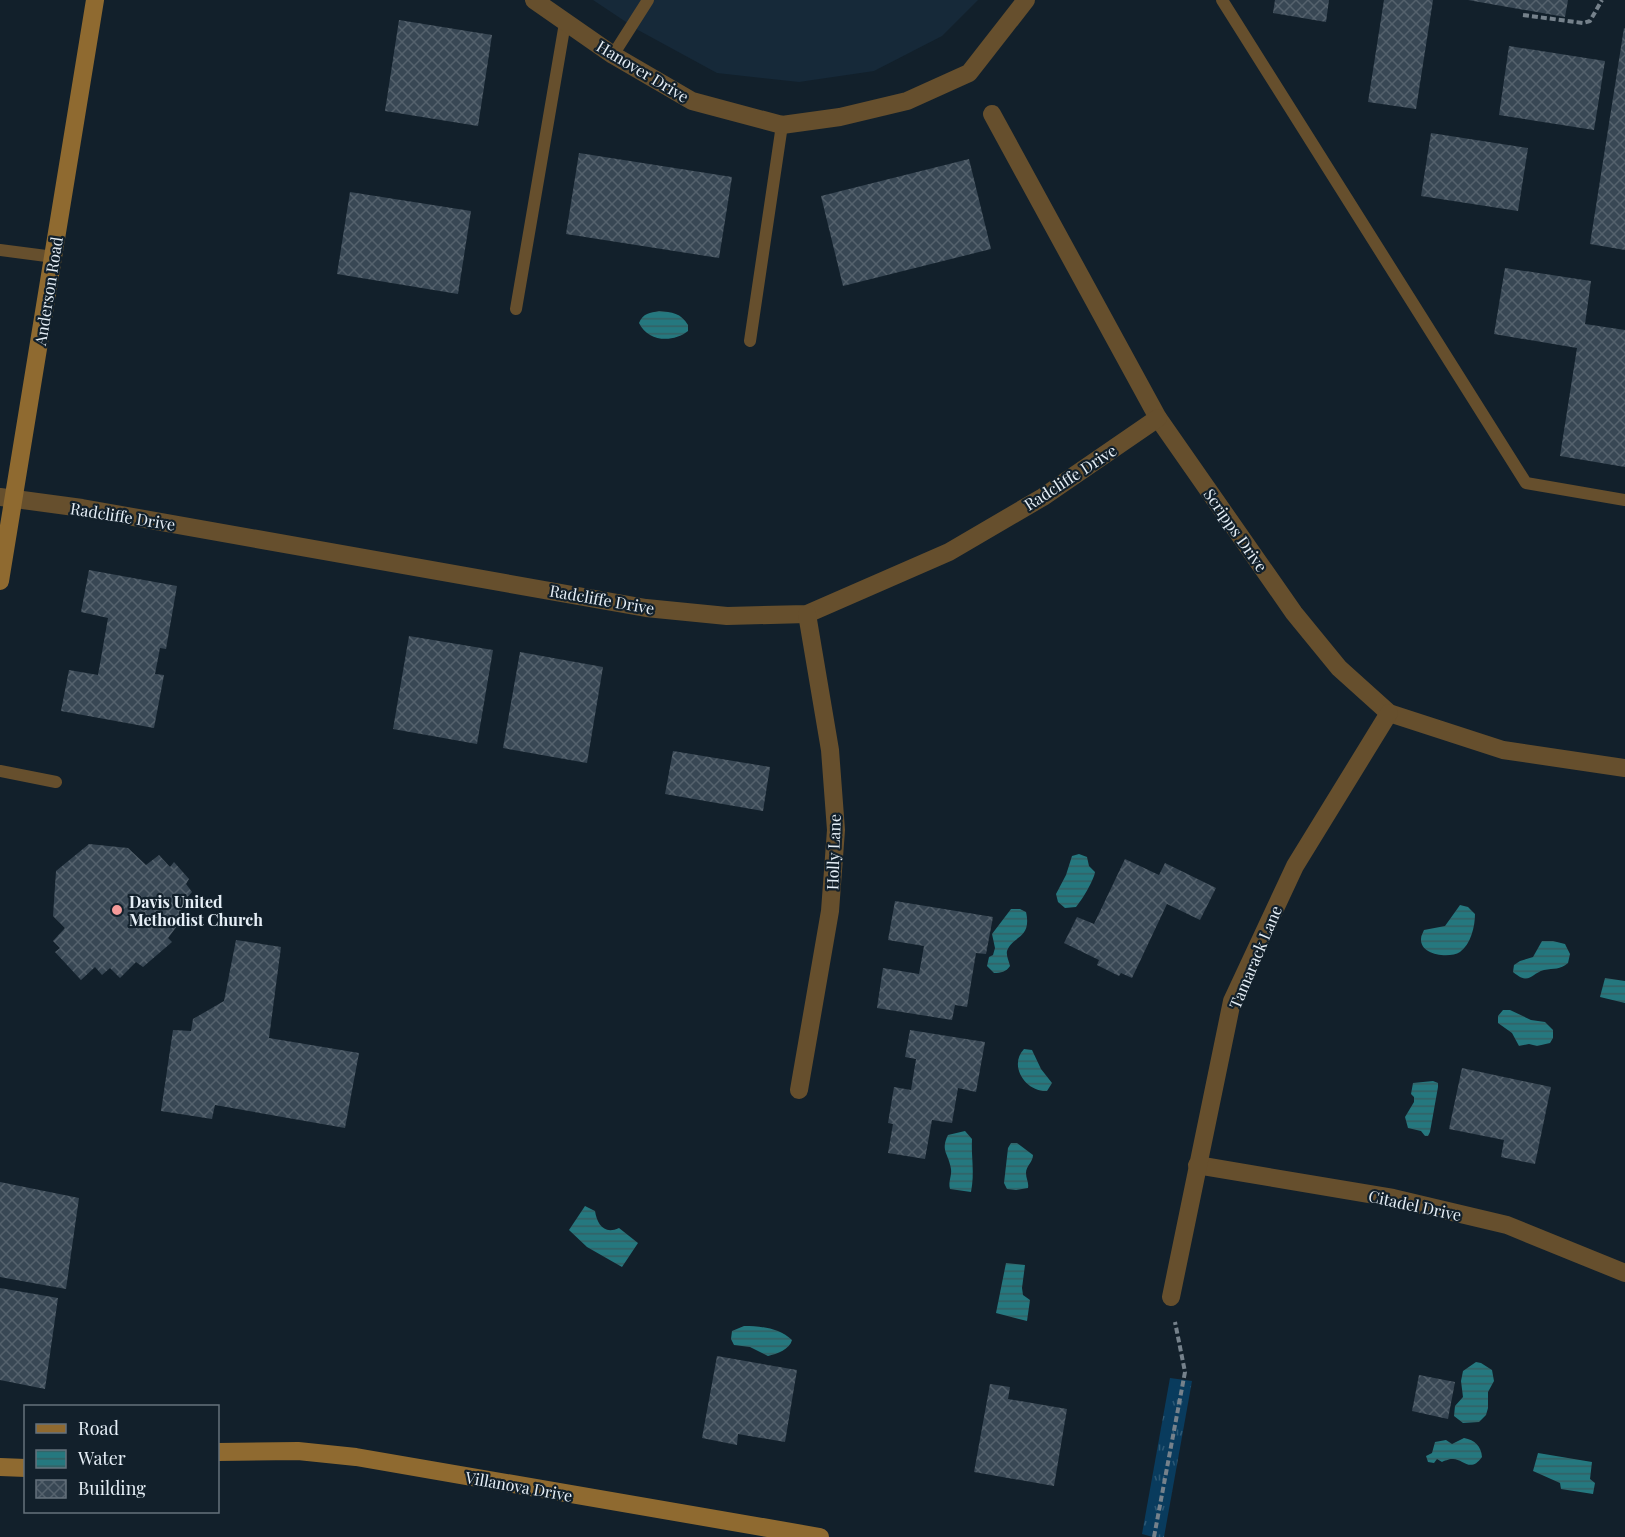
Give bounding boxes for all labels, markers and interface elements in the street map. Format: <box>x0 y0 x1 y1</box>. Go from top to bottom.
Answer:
street label: Hanover Drive <box>593 35 693 107</box>
street label: Anderson Road <box>29 235 67 348</box>
street label: Radcliffe Drive <box>1020 439 1120 515</box>
street label: Scripps Drive <box>1200 484 1272 576</box>
street label: Radcliffe Drive <box>69 497 177 535</box>
street label: Radcliffe Drive <box>548 579 656 619</box>
street label: Holly Lane <box>821 814 845 890</box>
place label: Davis United Methodist Church <box>129 891 263 930</box>
street label: Tamarack Lane <box>1224 902 1286 1012</box>
marker: Davis United Methodist Church <box>110 903 124 917</box>
street label: Citadel Drive <box>1367 1185 1463 1225</box>
legend <box>24 1405 219 1513</box>
text: Road <box>78 1416 119 1440</box>
text: Water <box>77 1446 126 1470</box>
street label: Villanova Drive <box>463 1466 574 1506</box>
text: Building <box>78 1476 146 1500</box>

